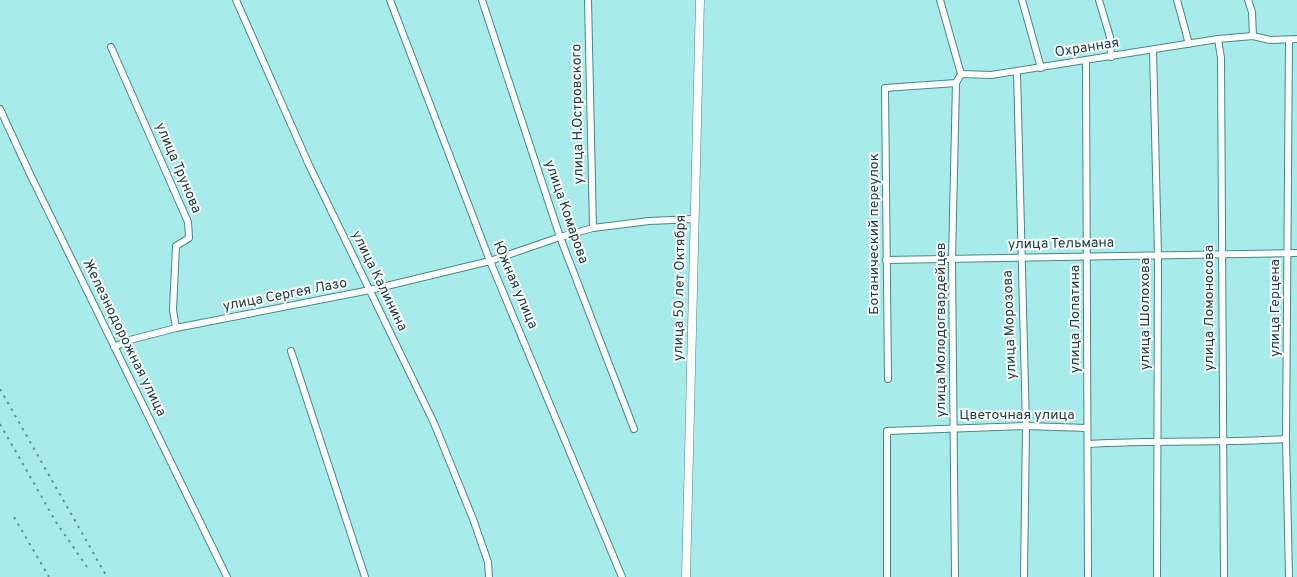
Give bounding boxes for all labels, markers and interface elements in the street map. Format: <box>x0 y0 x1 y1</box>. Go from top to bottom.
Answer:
street label: Охранная <box>1054 35 1120 61</box>
street label: улица Н.Островского <box>568 43 588 184</box>
street label: улица Трунова <box>151 120 205 216</box>
street label: Ботанический переулок <box>866 153 883 315</box>
street label: улица Комарова <box>540 158 592 266</box>
street label: улица 50 лет Октября <box>670 215 690 361</box>
street label: улица Калинина <box>347 228 411 334</box>
street label: улица Тельмана <box>1008 235 1114 253</box>
street label: Южная улица <box>489 239 541 331</box>
street label: улица Молодогвардейцев <box>933 242 950 418</box>
street label: улица Ломоносова <box>1201 245 1218 371</box>
street label: Железнодорожная улица <box>79 257 169 419</box>
street label: улица Шолохова <box>1137 258 1154 370</box>
street label: улица Герцена <box>1267 259 1284 357</box>
street label: улица Лопатина <box>1067 265 1084 373</box>
street label: улица Морозова <box>1000 270 1020 380</box>
street label: улица Сергея Лазо <box>221 275 349 315</box>
street label: Цветочная улица <box>959 407 1075 424</box>

